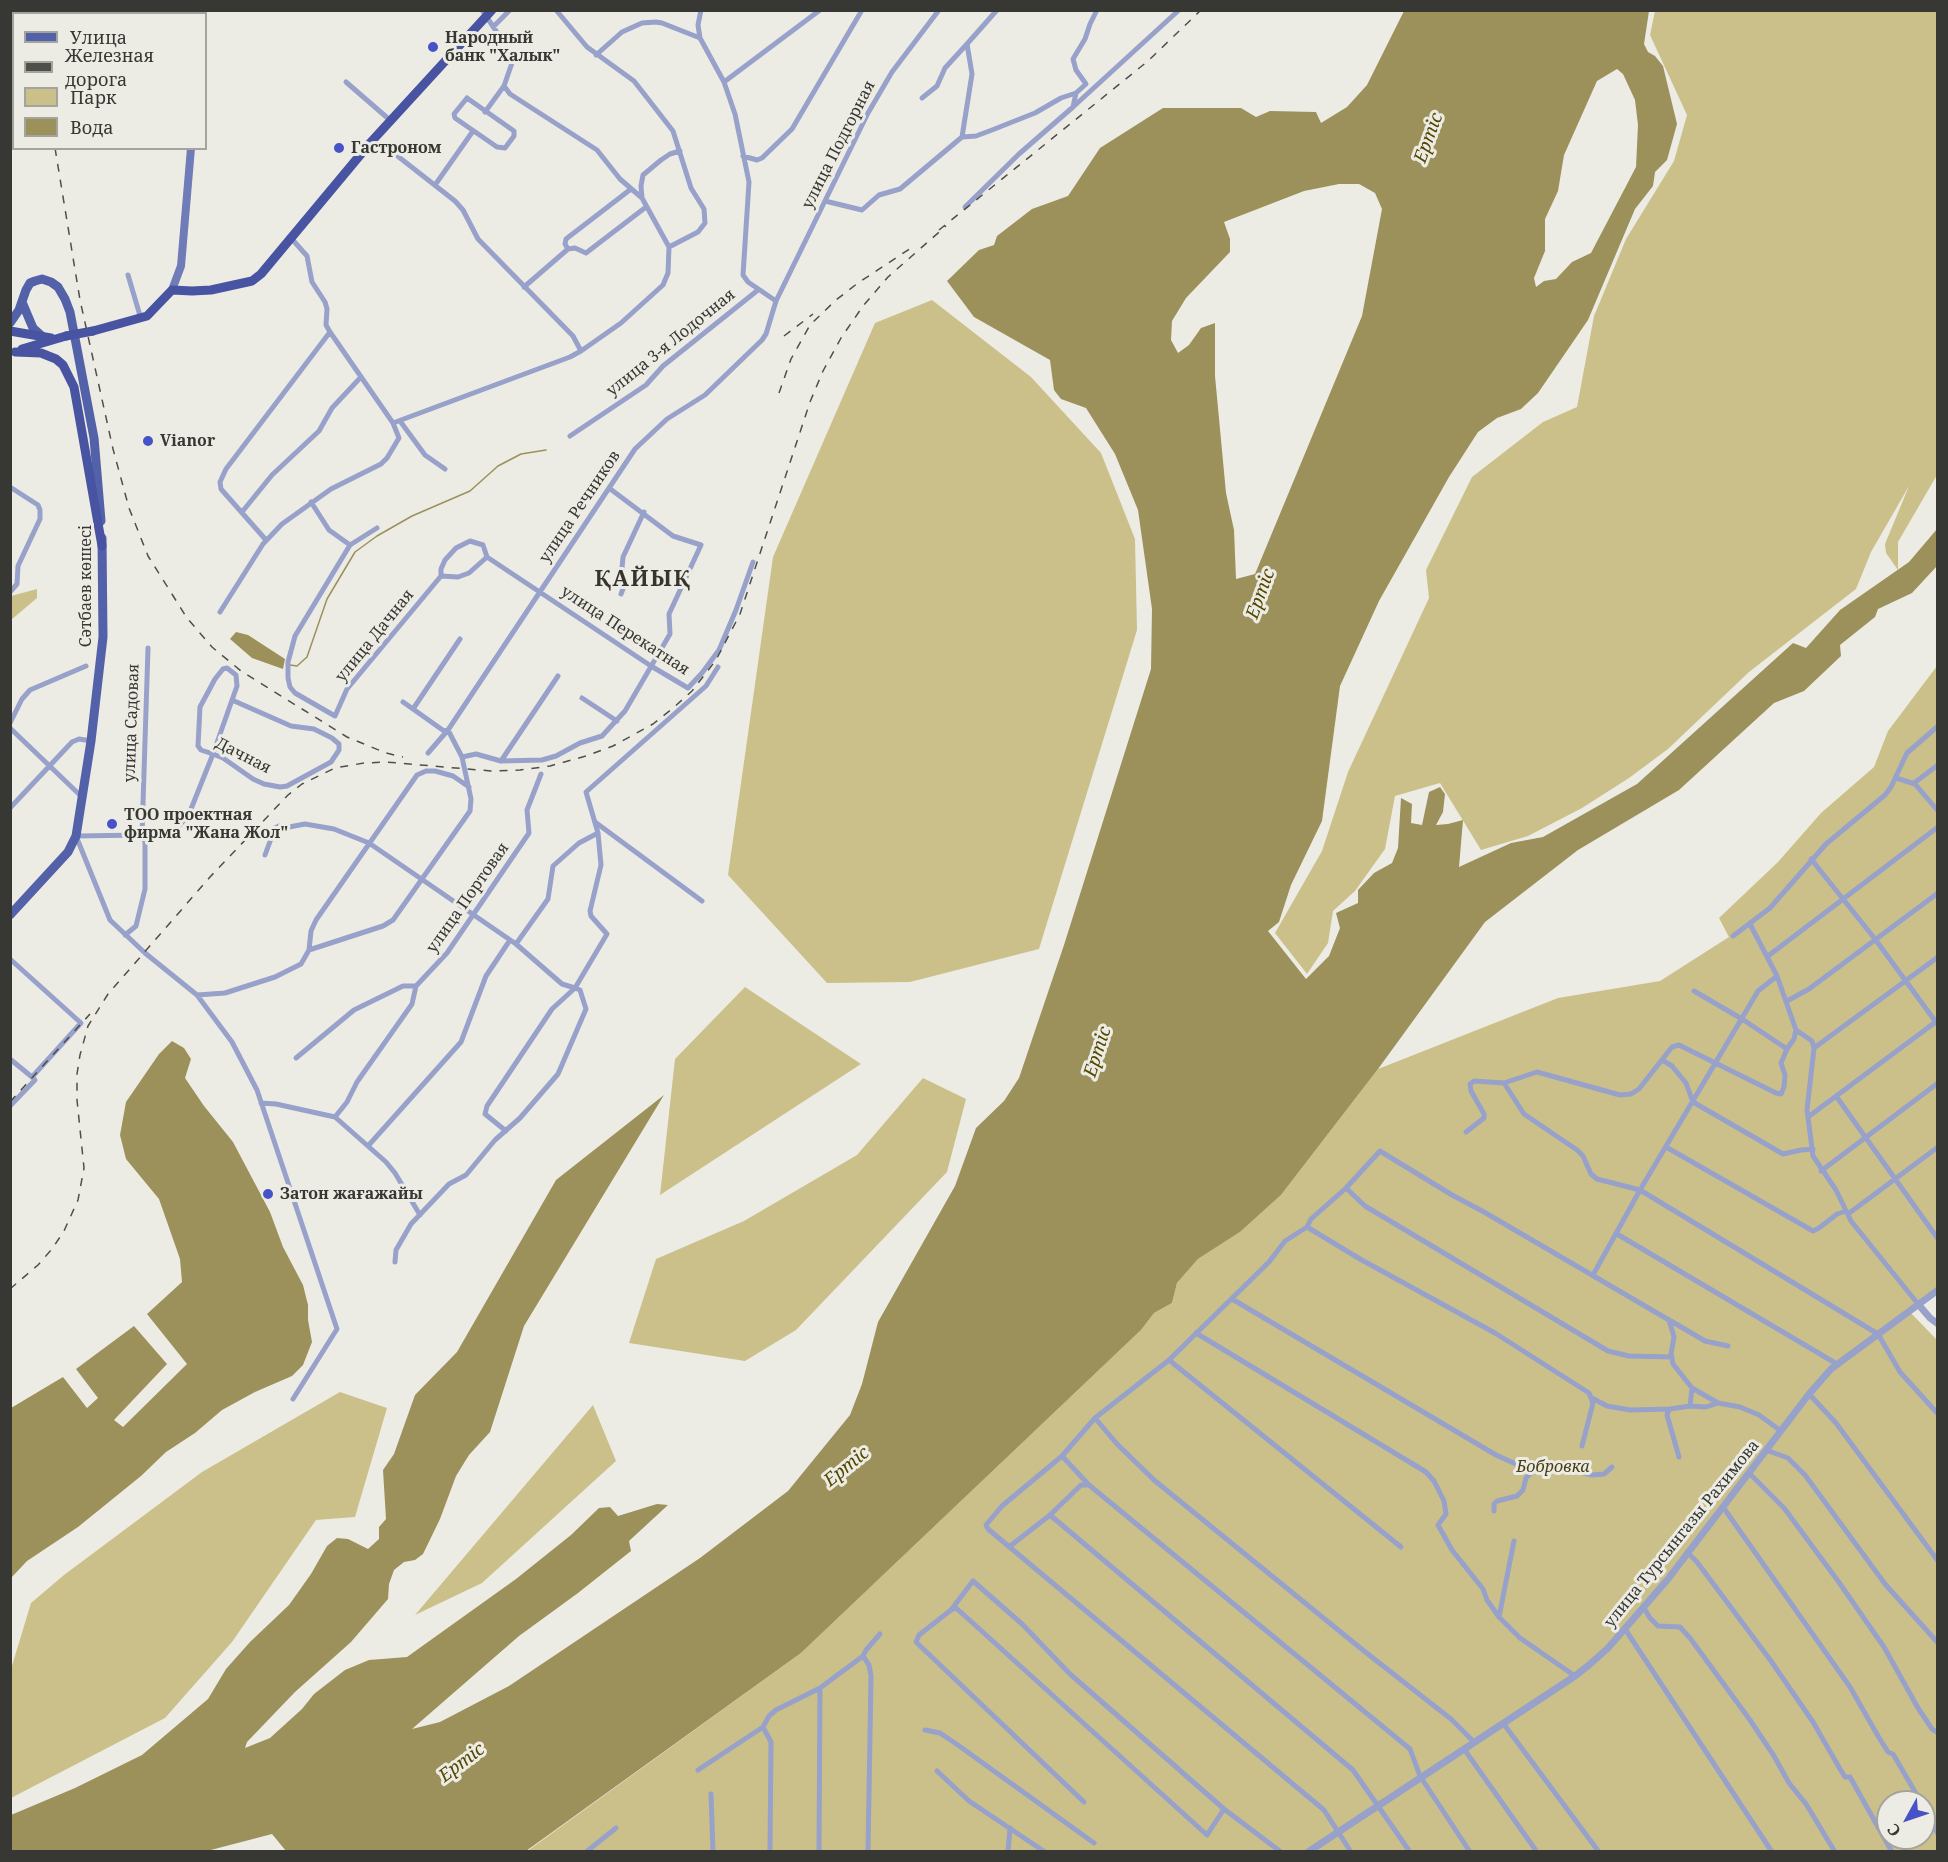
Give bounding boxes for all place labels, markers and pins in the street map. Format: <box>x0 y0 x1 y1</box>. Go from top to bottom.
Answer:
place label: Народный банк "Халык" <box>445 28 560 66</box>
marker: Народный банк "Халык" <box>426 40 440 54</box>
place label: Гастроном <box>351 138 441 158</box>
marker: Гастроном <box>332 141 346 155</box>
place label: Vianor <box>160 431 215 451</box>
marker: Vianor <box>141 434 155 448</box>
place label: ТОО проектная фирма "Жана Жол" <box>124 805 288 843</box>
marker: ТОО проектная фирма "Жана Жол" <box>105 817 119 831</box>
place label: Затон жағажайы <box>280 1184 423 1204</box>
marker: Затон жағажайы <box>261 1187 275 1201</box>

